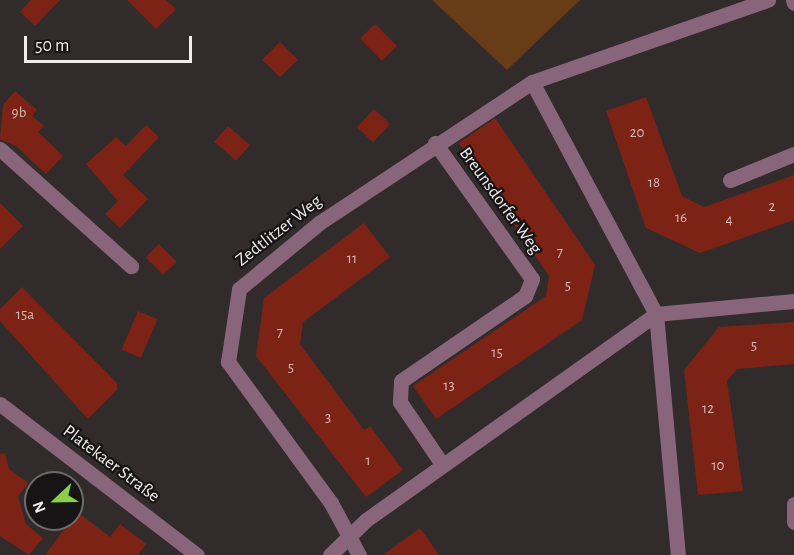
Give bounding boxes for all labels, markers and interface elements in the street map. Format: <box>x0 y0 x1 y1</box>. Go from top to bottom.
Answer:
scale bar <box>27 24 195 62</box>
text: 50 m <box>35 37 69 55</box>
house number: 9b <box>12 104 26 122</box>
house number: 20 <box>630 124 644 142</box>
street label: Breunsdorfer Weg <box>454 143 546 259</box>
house number: 18 <box>648 174 660 192</box>
street label: Zedtlitzer Weg <box>232 191 326 271</box>
house number: 2 <box>769 198 775 216</box>
house number: 16 <box>675 209 687 227</box>
house number: 4 <box>725 211 733 229</box>
house number: 7 <box>557 244 563 262</box>
house number: 11 <box>347 250 357 268</box>
house number: 5 <box>565 277 571 295</box>
house number: 15a <box>16 306 34 324</box>
house number: 7 <box>277 324 283 342</box>
house number: 5 <box>751 337 757 355</box>
house number: 15 <box>491 344 503 362</box>
house number: 5 <box>288 359 294 377</box>
house number: 13 <box>443 377 455 395</box>
house number: 12 <box>702 400 714 418</box>
house number: 3 <box>325 409 331 427</box>
street label: Platekaer Straße <box>58 421 164 507</box>
house number: 1 <box>365 452 371 470</box>
house number: 10 <box>711 457 725 475</box>
north arrow <box>24 471 84 531</box>
text: N <box>30 499 49 515</box>

